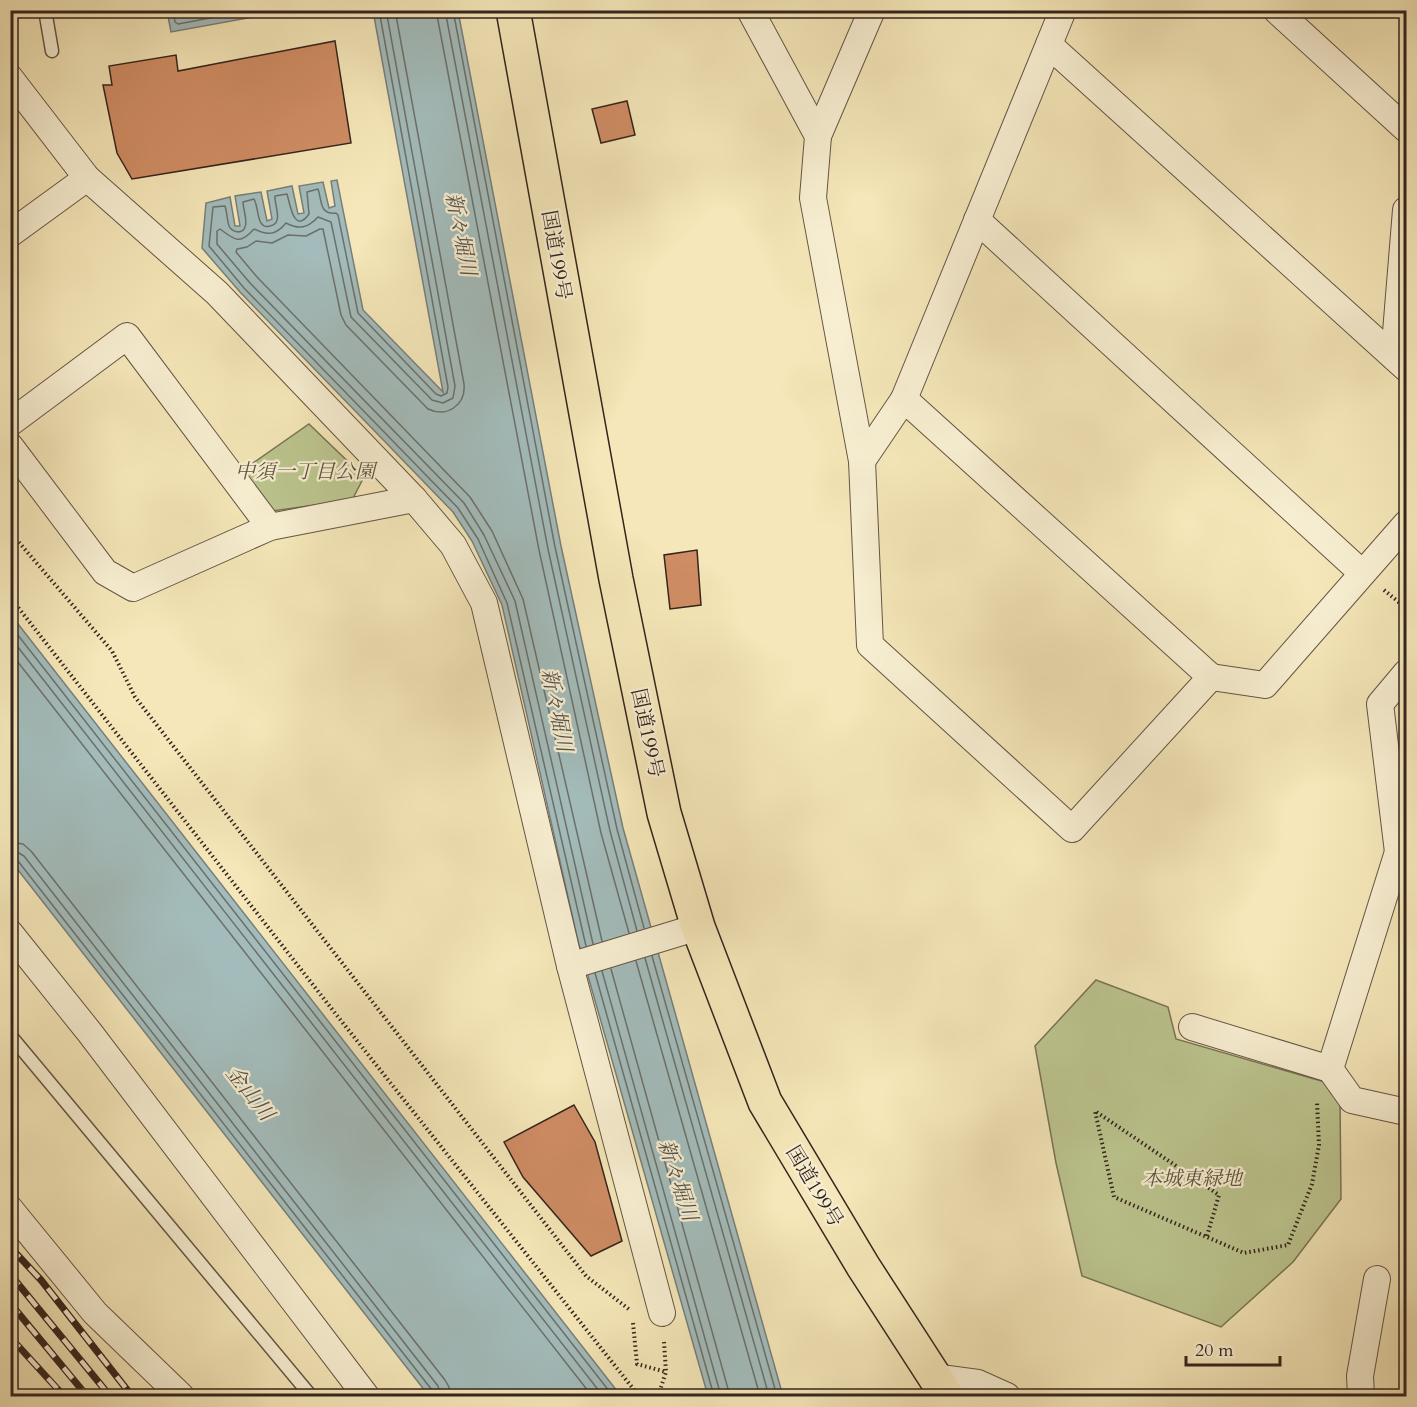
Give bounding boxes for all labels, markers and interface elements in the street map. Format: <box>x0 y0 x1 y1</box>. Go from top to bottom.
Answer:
water label: 新々堀川 <box>438 190 483 280</box>
street label: 国道199号 <box>535 208 578 302</box>
park label: 中須一丁目公園 <box>235 458 378 485</box>
water label: 新々堀川 <box>534 666 579 756</box>
street label: 国道199号 <box>625 686 670 780</box>
water label: 金山川 <box>219 1060 282 1129</box>
water label: 新々堀川 <box>651 1136 705 1226</box>
street label: 国道199号 <box>780 1140 850 1232</box>
park label: 本城東緑地 <box>1142 1165 1244 1192</box>
scale bar <box>1186 1329 1280 1367</box>
text: 20 m <box>1195 1338 1234 1363</box>

